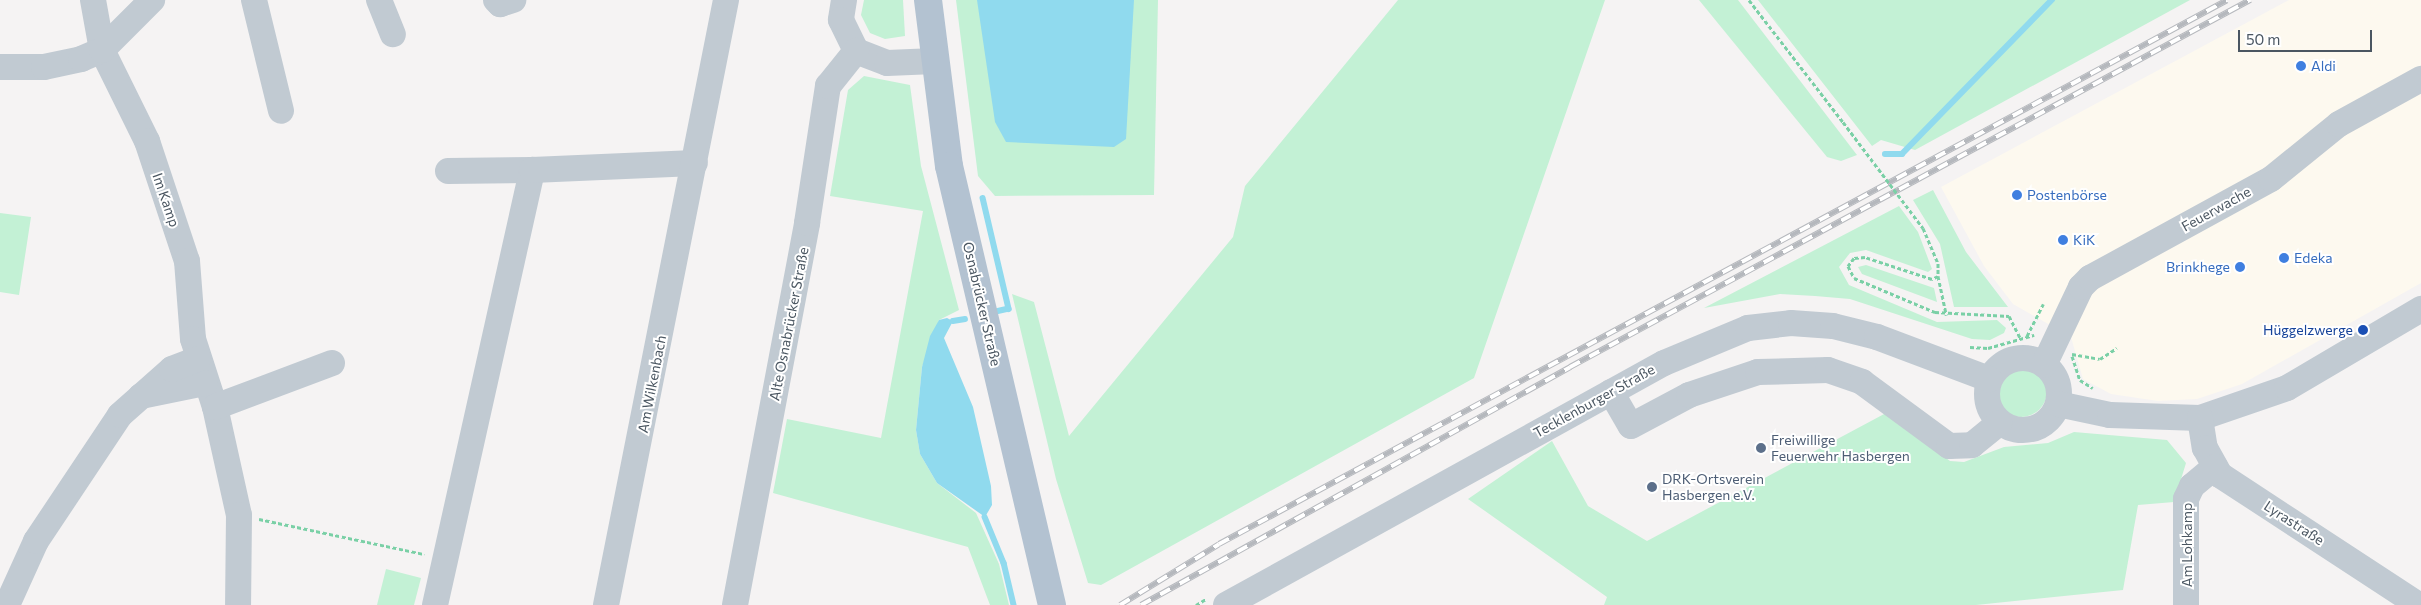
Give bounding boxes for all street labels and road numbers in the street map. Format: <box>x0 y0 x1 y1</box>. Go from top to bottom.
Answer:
street label: Im Kamp <box>149 171 183 229</box>
street label: Feuerwache <box>2178 183 2254 235</box>
street label: Osnabrücker Straße <box>960 240 1004 368</box>
street label: Alte Osnabrücker Straße <box>766 246 812 402</box>
street label: Am Wilkenbach <box>634 334 670 434</box>
street label: Tecklenburger Straße <box>1530 361 1658 441</box>
street label: Lyrastraße <box>2261 497 2327 549</box>
street label: Am Lohkamp <box>2179 503 2195 587</box>

